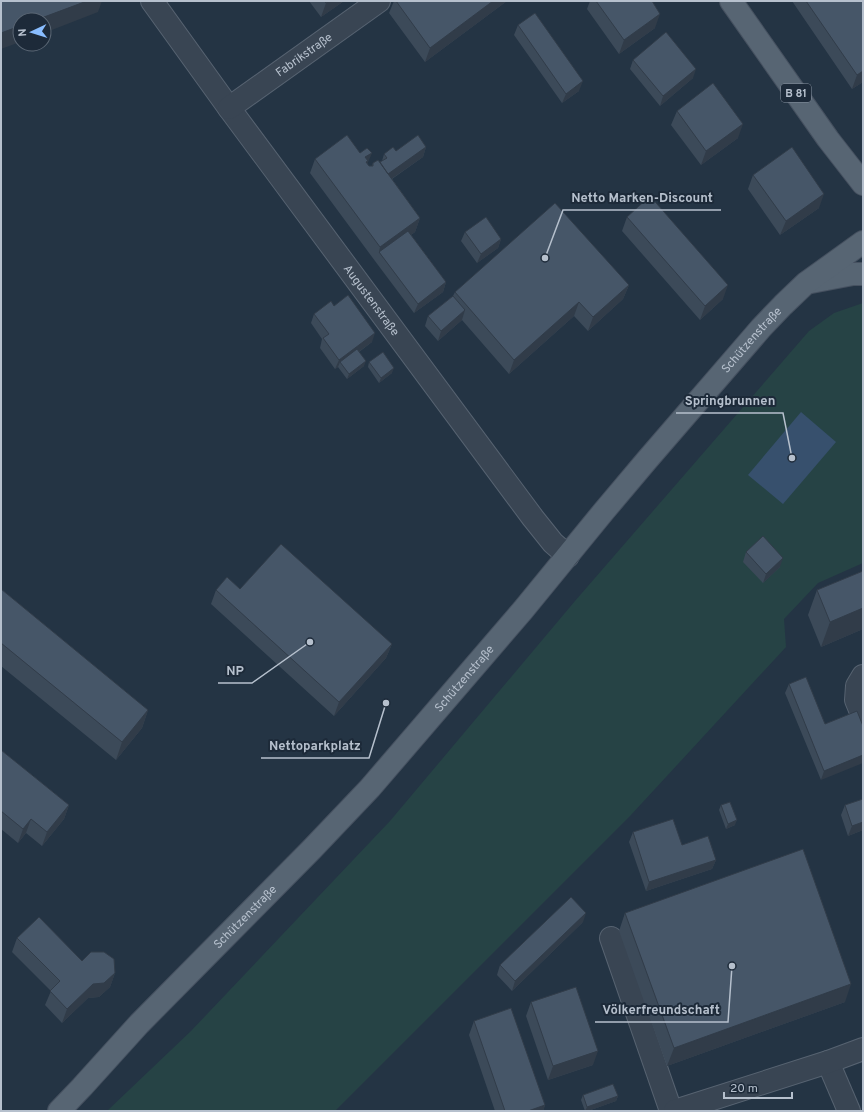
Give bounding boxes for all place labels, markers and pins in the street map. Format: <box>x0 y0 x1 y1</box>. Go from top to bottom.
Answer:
callout: Netto Marken-Discount <box>563 185 721 210</box>
callout: Springbrunnen <box>676 388 783 413</box>
callout: NP <box>218 658 252 683</box>
callout: Nettoparkplatz <box>261 733 369 758</box>
callout: Völkerfreundschaft <box>595 997 728 1022</box>

